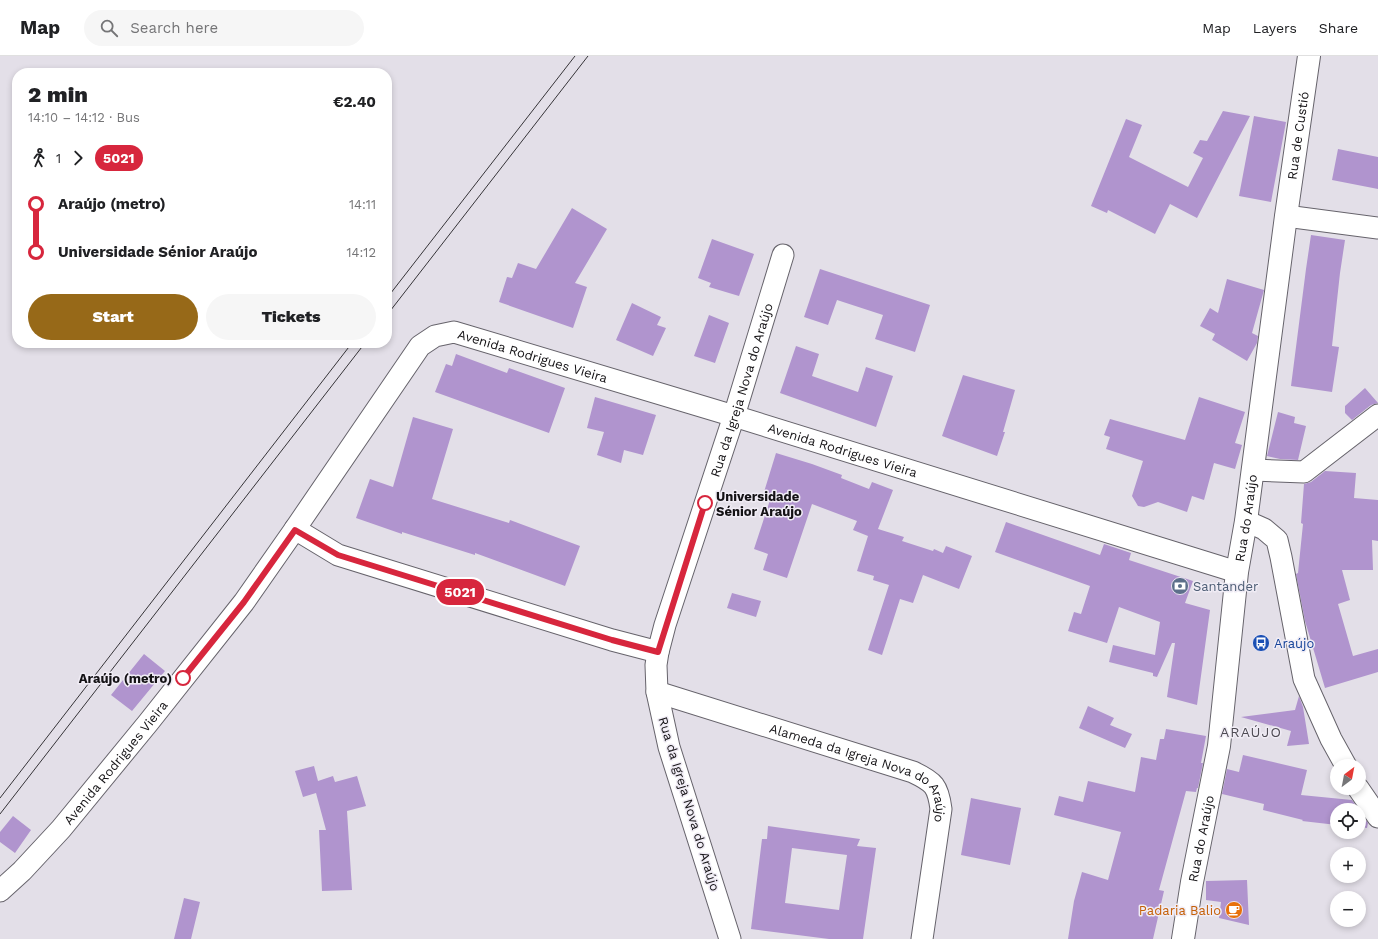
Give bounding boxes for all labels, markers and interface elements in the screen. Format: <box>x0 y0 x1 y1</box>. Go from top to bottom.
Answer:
search box <box>84 10 364 46</box>
text: Map <box>20 16 60 39</box>
icon: search <box>98 17 120 39</box>
text: Search here <box>130 19 218 37</box>
text: Map <box>1202 20 1231 36</box>
text: Layers <box>1253 20 1297 36</box>
text: Share <box>1319 20 1358 36</box>
text: 2 min <box>28 82 88 107</box>
street label: Rua de Custió <box>1284 90 1311 180</box>
text: €2.40 <box>333 93 376 111</box>
text: 14:10 – 14:12 · Bus <box>28 110 140 125</box>
icon: walk <box>28 147 50 169</box>
icon: forward <box>67 147 89 169</box>
text: 5021 <box>103 150 135 166</box>
text: 1 <box>56 151 61 166</box>
text: Araújo (metro) <box>58 195 166 213</box>
text: 14:11 <box>349 197 376 212</box>
text: Universidade Sénior Araújo <box>58 243 257 261</box>
text: 14:12 <box>346 245 376 260</box>
button: Start <box>28 294 198 340</box>
button: Tickets <box>206 294 376 340</box>
street label: Rua da Igreja Nova do Araújo <box>707 301 776 479</box>
street label: Avenida Rodrigues Vieira <box>456 326 610 385</box>
street label: Avenida Rodrigues Vieira <box>766 420 920 480</box>
street label: Rua do Araújo <box>1231 473 1260 563</box>
place label: Universidade Sénior Araújo <box>716 489 802 519</box>
marker: Universidade Sénior Araújo <box>697 495 713 511</box>
bank icon: Santander <box>1170 576 1190 596</box>
line badge: 5021 <box>432 579 488 605</box>
place label: Santander <box>1193 579 1258 594</box>
text: 5021 <box>444 584 476 600</box>
bus stop icon: Araújo <box>1251 633 1271 653</box>
place label: Araújo <box>1274 636 1315 651</box>
marker: Araújo (metro) <box>175 670 191 686</box>
place label: Araújo (metro) <box>79 671 172 686</box>
street label: Avenida Rodrigues Vieira <box>60 697 171 827</box>
street label: Rua da Igreja Nova do Araújo <box>655 715 723 893</box>
street label: Alameda da Igreja Nova do Araújo <box>768 720 949 824</box>
district label: ARAÚJO <box>1220 724 1282 740</box>
north arrow <box>1330 759 1366 795</box>
map controls <box>1330 759 1366 927</box>
street label: Rua do Araújo <box>1185 794 1217 883</box>
button: locate <box>1330 803 1366 839</box>
button: + <box>1330 847 1366 883</box>
button: − <box>1330 891 1366 927</box>
cafe icon: Padaria Balio <box>1224 900 1244 920</box>
place label: Padaria Balio <box>1139 903 1221 918</box>

